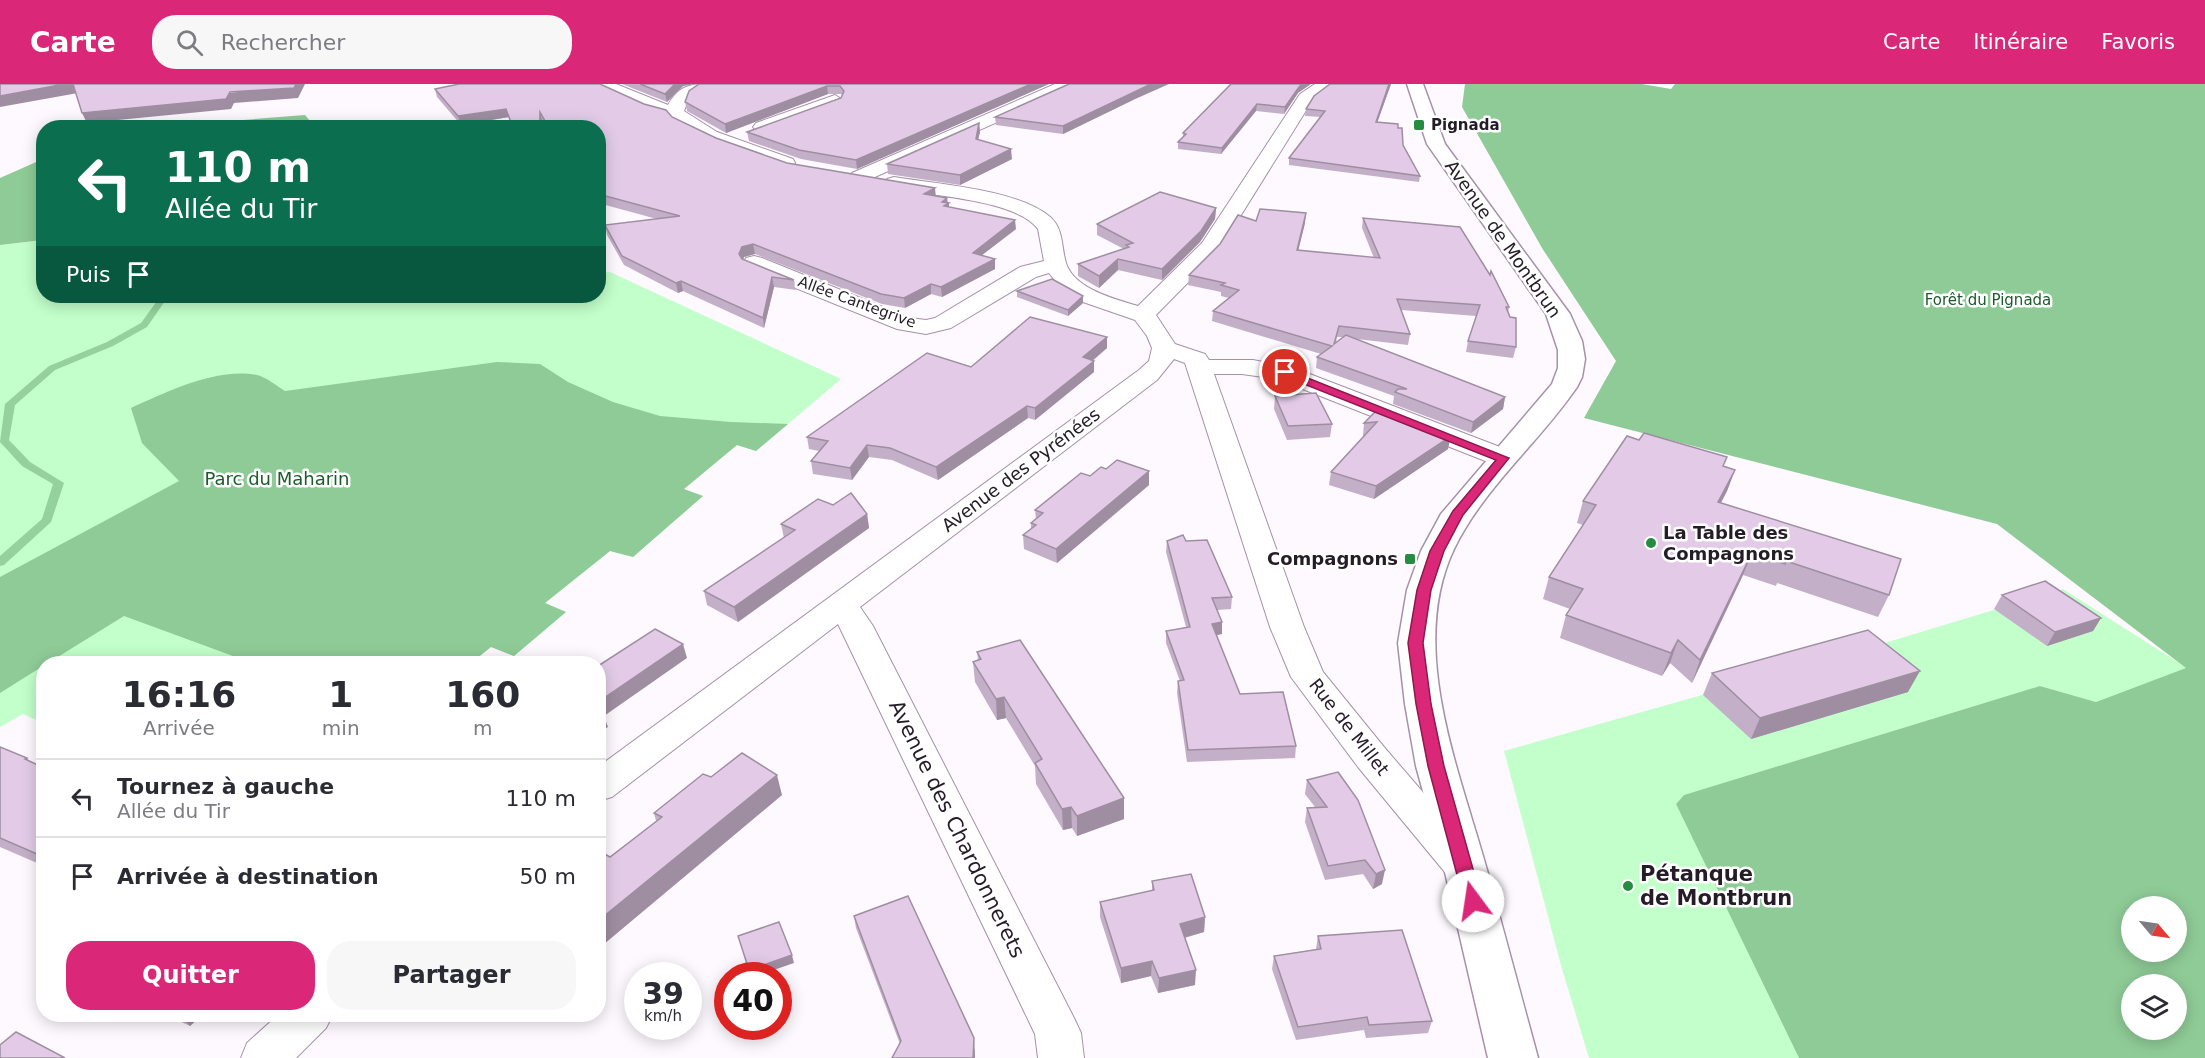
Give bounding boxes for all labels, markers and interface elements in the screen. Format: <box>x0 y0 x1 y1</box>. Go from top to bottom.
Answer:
search box <box>152 15 572 69</box>
text: Carte <box>30 26 116 59</box>
icon: search <box>173 26 206 59</box>
text: Rechercher <box>221 30 345 55</box>
text: Carte <box>1883 30 1940 54</box>
text: Itinéraire <box>1973 30 2068 54</box>
text: Favoris <box>2101 30 2175 54</box>
place label: Pignada <box>1431 116 1500 134</box>
marker: Pignada <box>1412 118 1426 132</box>
text: 110 m <box>165 143 311 192</box>
icon: left <box>66 144 144 222</box>
street label: Avenue de Montbrun <box>1441 156 1566 322</box>
text: Allée du Tir <box>165 193 317 224</box>
icon: arrive <box>122 258 155 291</box>
text: Puis <box>66 262 110 287</box>
street label: Allée Cantegrive <box>796 272 918 332</box>
park label: Forêt du Pignada <box>1925 291 2051 309</box>
pin <box>1259 346 1310 397</box>
icon: arrive <box>1268 355 1301 388</box>
street label: Avenue des Pyrénées <box>937 403 1104 536</box>
park label: Parc du Maharin <box>204 468 350 489</box>
place label: La Table des Compagnons <box>1663 522 1794 564</box>
marker: La Table des Compagnons <box>1644 536 1658 550</box>
place label: Compagnons <box>1267 548 1398 569</box>
marker: Compagnons <box>1403 552 1417 566</box>
text: 16:16 <box>122 674 236 715</box>
text: 1 <box>328 674 353 715</box>
text: 160 <box>445 674 520 715</box>
street label: Rue de Millet <box>1305 674 1394 779</box>
street label: Avenue des Chardonnerets <box>884 696 1030 962</box>
text: Arrivée <box>143 716 215 740</box>
text: min <box>322 716 360 740</box>
text: m <box>473 716 493 740</box>
text: Tournez à gauche <box>117 774 334 799</box>
icon: left <box>66 782 99 815</box>
text: 110 m <box>506 786 576 811</box>
text: Allée du Tir <box>117 799 230 823</box>
icon: arrive <box>66 860 99 893</box>
place label: Pétanque de Montbrun <box>1640 862 1792 910</box>
text: Arrivée à destination <box>117 864 379 889</box>
text: 50 m <box>520 864 576 889</box>
position arrow <box>1441 869 1505 933</box>
marker: Pétanque de Montbrun <box>1621 879 1635 893</box>
north arrow <box>2121 896 2187 962</box>
map controls <box>2121 896 2187 1040</box>
button: Quitter <box>66 941 315 1010</box>
button: Partager <box>327 941 576 1010</box>
speed limit sign: 40 <box>714 962 792 1040</box>
button: layers <box>2121 974 2187 1040</box>
text: 39 <box>642 976 684 1011</box>
text: km/h <box>644 1007 682 1025</box>

